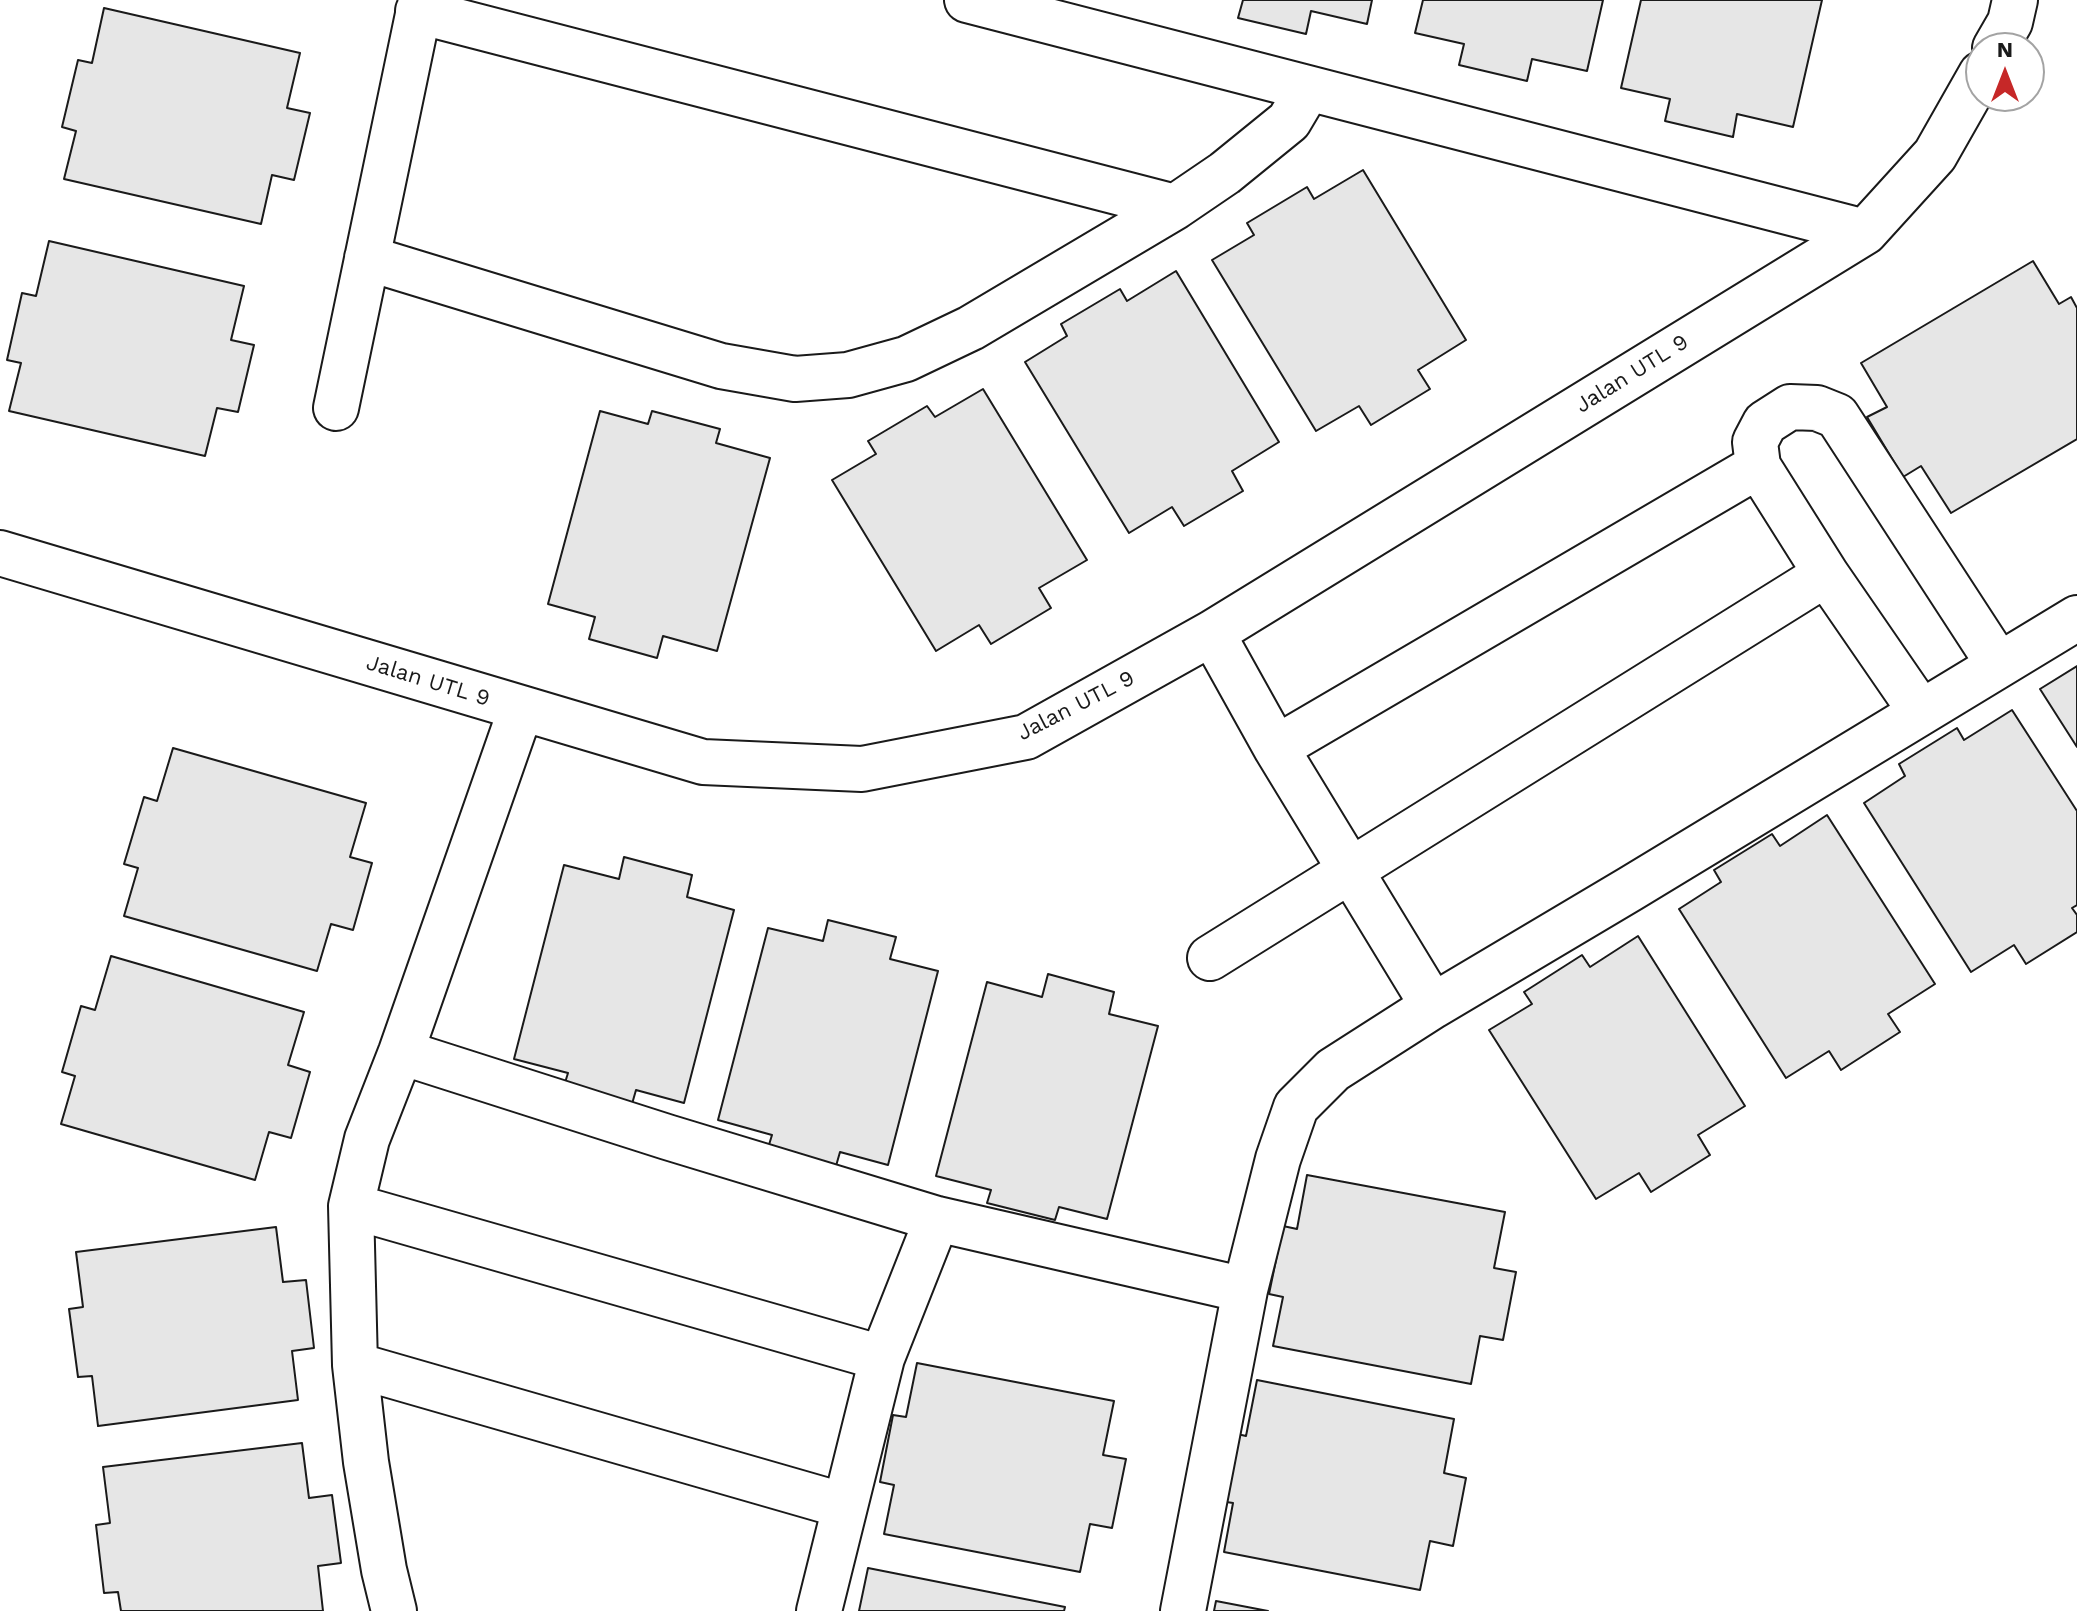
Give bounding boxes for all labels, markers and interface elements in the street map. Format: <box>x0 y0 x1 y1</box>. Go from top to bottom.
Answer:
north arrow <box>1965 32 2045 112</box>
text: N <box>1997 37 2013 62</box>
street label: Jalan UTL 9 <box>1571 329 1693 419</box>
street label: Jalan UTL 9 <box>363 650 493 712</box>
street label: Jalan UTL 9 <box>1013 665 1139 747</box>

